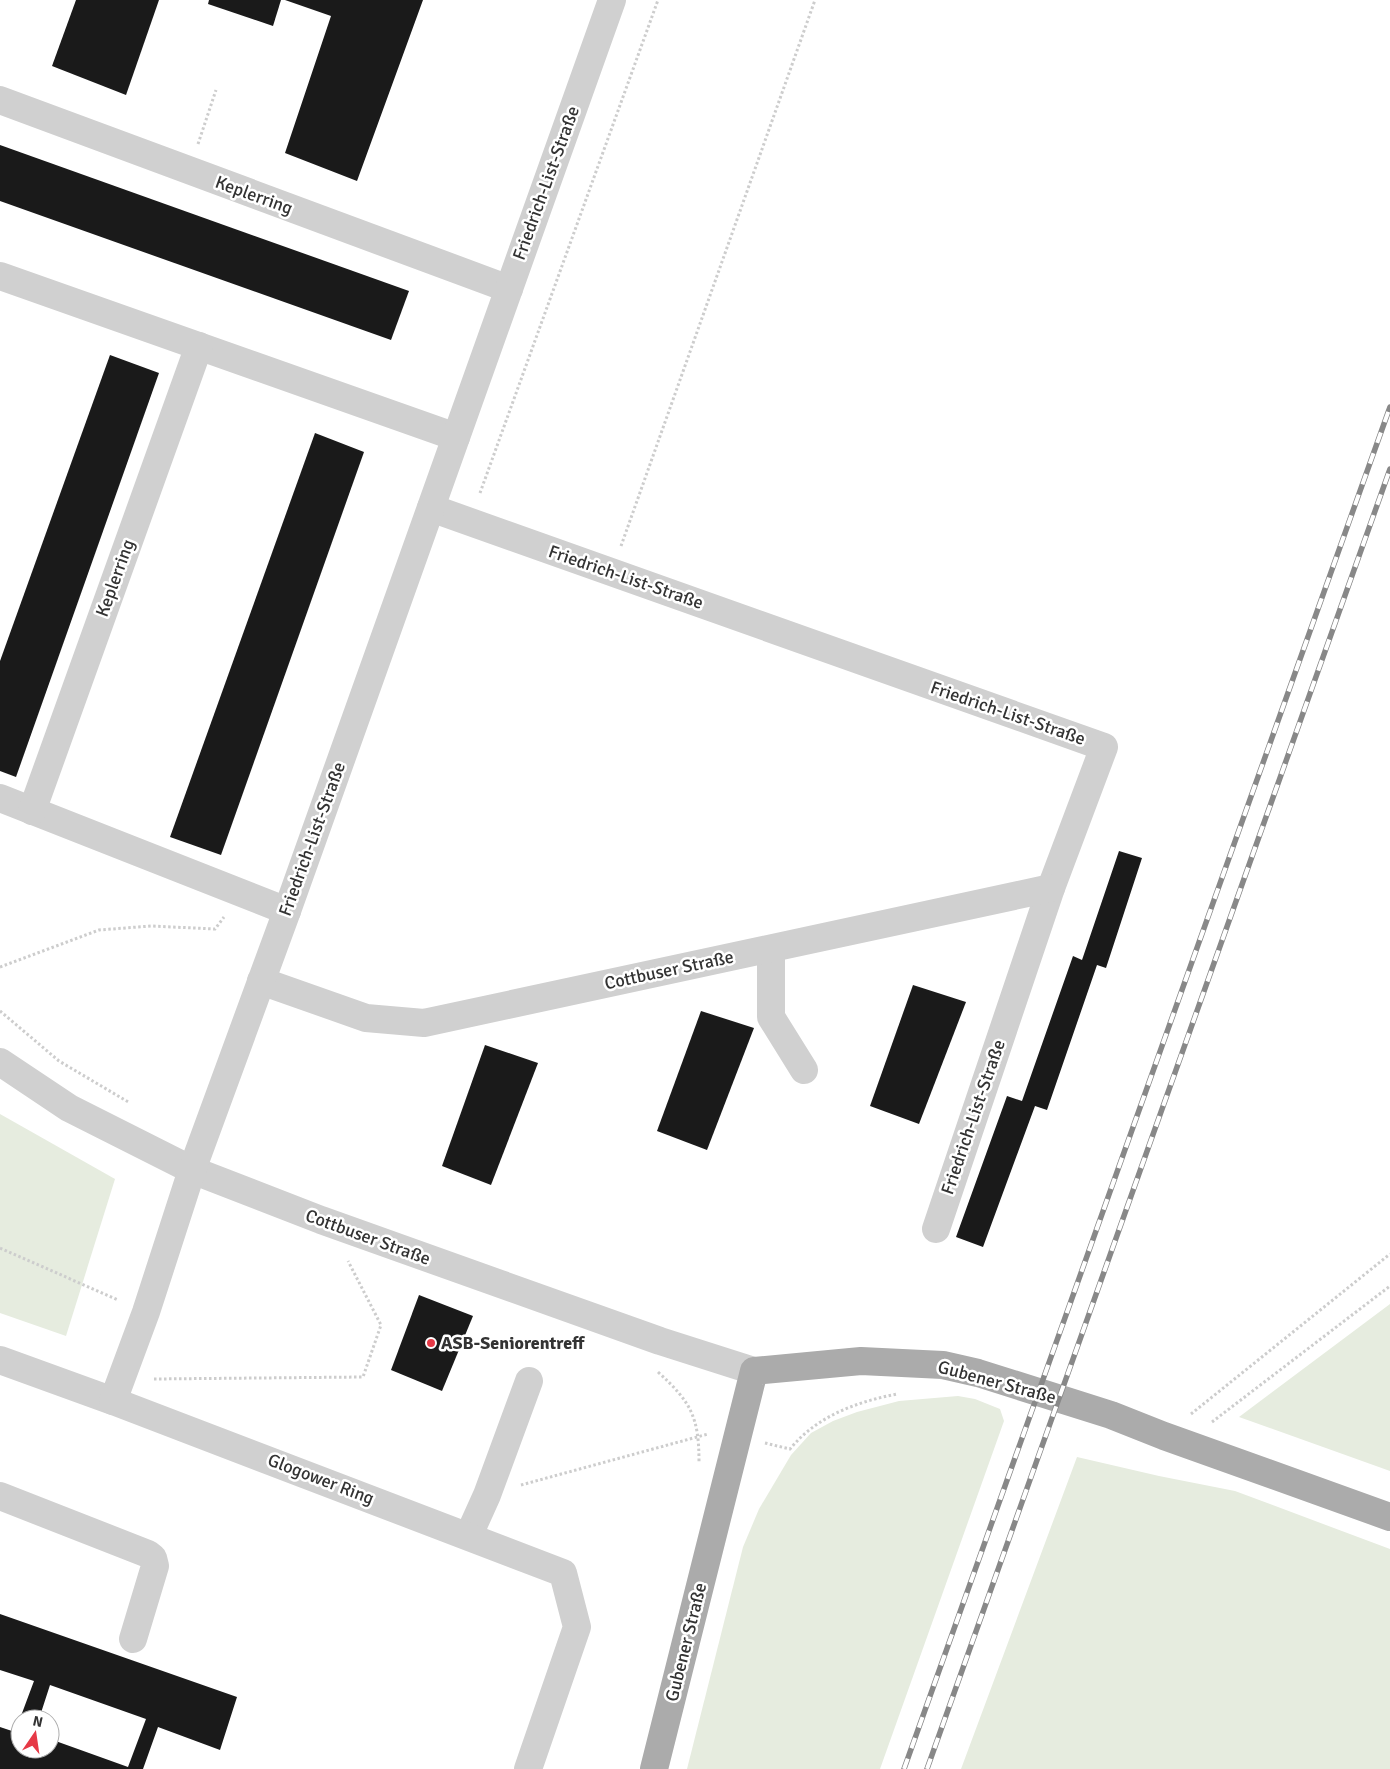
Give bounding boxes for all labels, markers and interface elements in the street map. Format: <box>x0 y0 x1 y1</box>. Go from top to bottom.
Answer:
street label: Friedrich-List-Straße <box>508 103 584 263</box>
street label: Keplerring <box>212 171 296 219</box>
street label: Keplerring <box>91 536 139 620</box>
street label: Friedrich-List-Straße <box>546 540 706 614</box>
street label: Friedrich-List-Straße <box>928 676 1088 750</box>
street label: Friedrich-List-Straße <box>274 759 350 919</box>
street label: Cottbuser Straße <box>602 946 736 994</box>
street label: Friedrich-List-Straße <box>936 1037 1010 1197</box>
street label: Cottbuser Straße <box>302 1204 434 1270</box>
place label: ASB-Seniorentreff <box>441 1332 585 1354</box>
marker: ASB-Seniorentreff <box>425 1337 437 1349</box>
street label: Gubener Straße <box>935 1356 1059 1408</box>
street label: Glogower Ring <box>265 1449 377 1509</box>
street label: Gubener Straße <box>661 1580 711 1704</box>
north arrow <box>10 1709 60 1759</box>
text: N <box>31 1712 44 1731</box>

